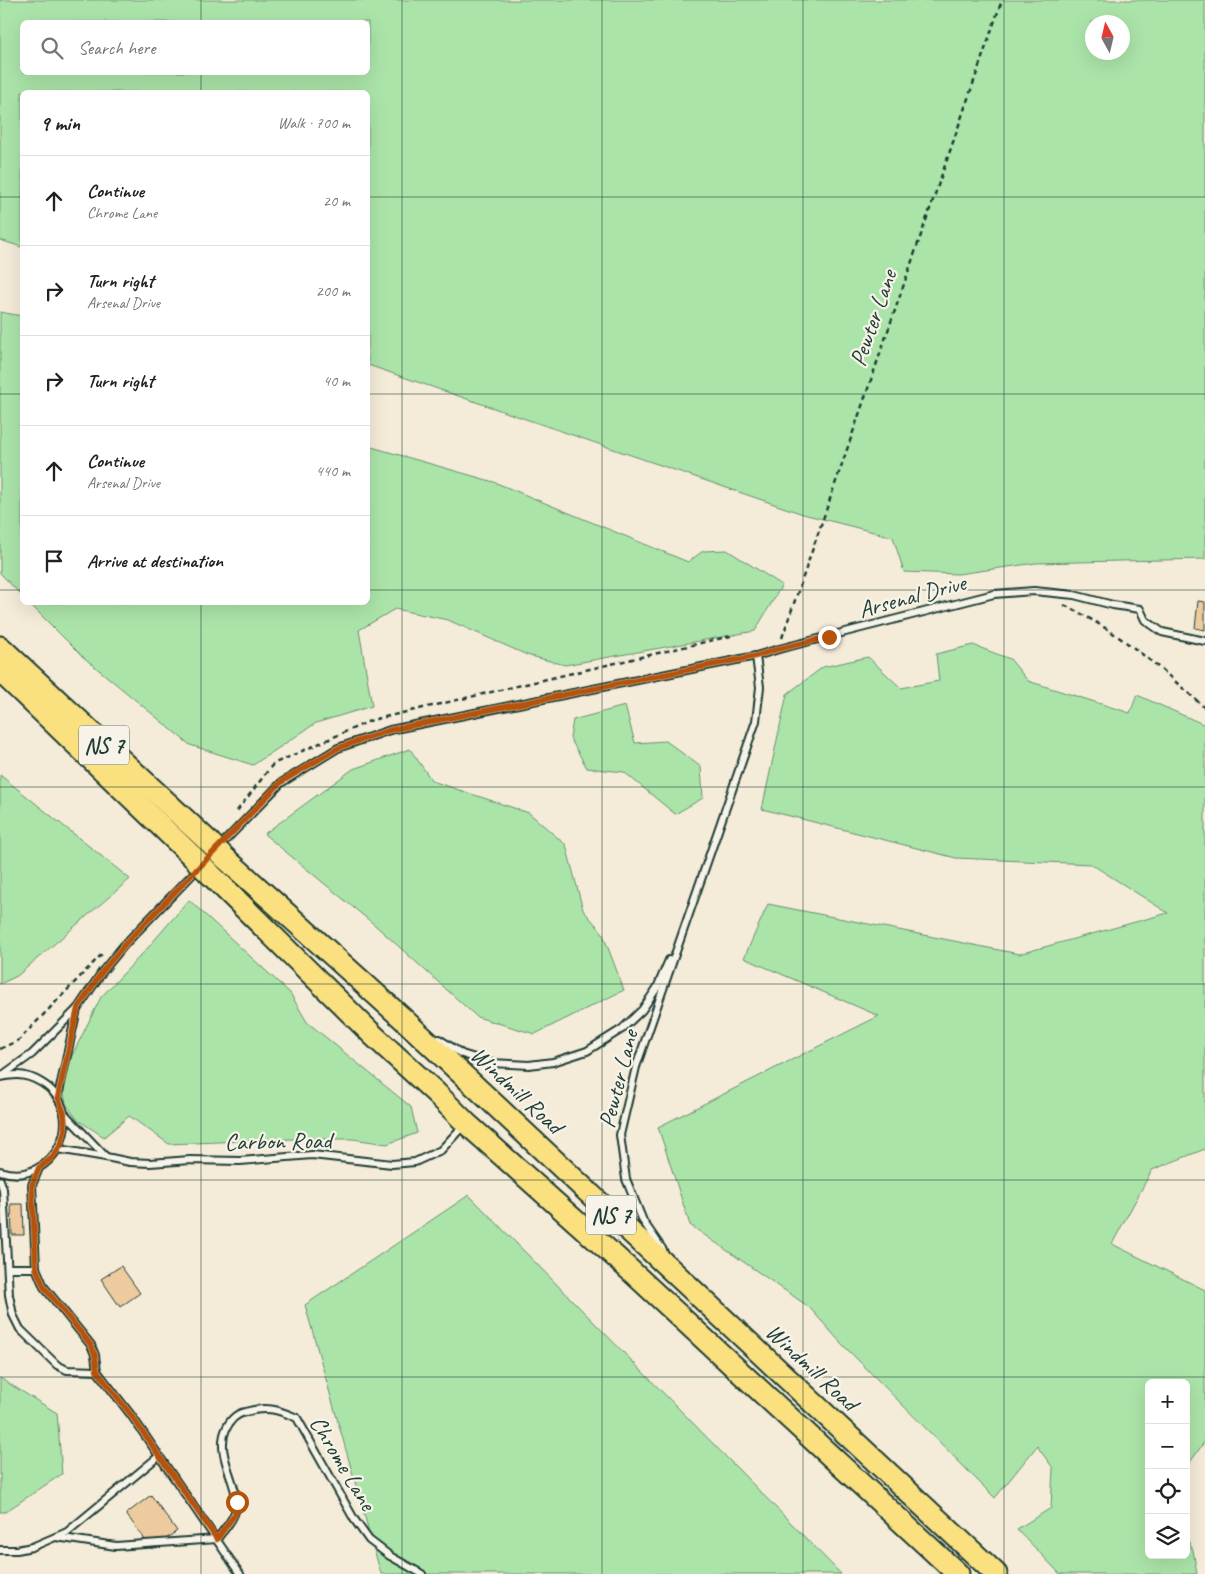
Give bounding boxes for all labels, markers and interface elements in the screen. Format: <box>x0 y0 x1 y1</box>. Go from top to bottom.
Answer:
north arrow <box>1085 15 1130 60</box>
search box <box>20 20 370 75</box>
icon: search <box>38 34 66 62</box>
text: Search here <box>78 36 155 60</box>
text: 9 min <box>40 110 80 136</box>
text: Walk · 700 m <box>278 113 350 133</box>
text: Continue <box>87 179 144 203</box>
icon: ahead <box>40 187 68 215</box>
text: 20 m <box>323 191 350 211</box>
text: Chrome Lane <box>87 203 157 223</box>
street label: Pewter Lane <box>843 264 904 370</box>
text: Turn right <box>87 269 154 293</box>
icon: right <box>40 277 68 305</box>
text: 200 m <box>316 281 350 301</box>
text: Arsenal Drive <box>87 293 160 313</box>
icon: right <box>40 367 68 395</box>
text: Turn right <box>87 369 154 393</box>
text: 40 m <box>323 371 350 391</box>
text: Continue <box>87 449 144 473</box>
icon: ahead <box>40 457 68 485</box>
text: 440 m <box>316 461 350 481</box>
text: Arsenal Drive <box>87 473 160 493</box>
icon: arrive <box>40 547 68 575</box>
text: Arrive at destination <box>87 549 223 573</box>
street label: Arsenal Drive <box>855 567 971 625</box>
route end <box>818 626 841 649</box>
road number: NS 7 <box>79 726 129 764</box>
street label: Pewter Lane <box>591 1025 645 1131</box>
street label: Windmill Road <box>464 1040 572 1143</box>
street label: Carbon Road <box>224 1125 335 1157</box>
road number: NS 7 <box>586 1196 636 1234</box>
street label: Windmill Road <box>759 1317 867 1420</box>
map controls <box>1145 1379 1190 1559</box>
button: + <box>1145 1379 1190 1424</box>
street label: Chrome Lane <box>303 1410 384 1518</box>
button: − <box>1145 1424 1190 1469</box>
button: locate <box>1145 1469 1190 1514</box>
route start <box>226 1491 249 1514</box>
button: layers <box>1145 1514 1190 1559</box>

